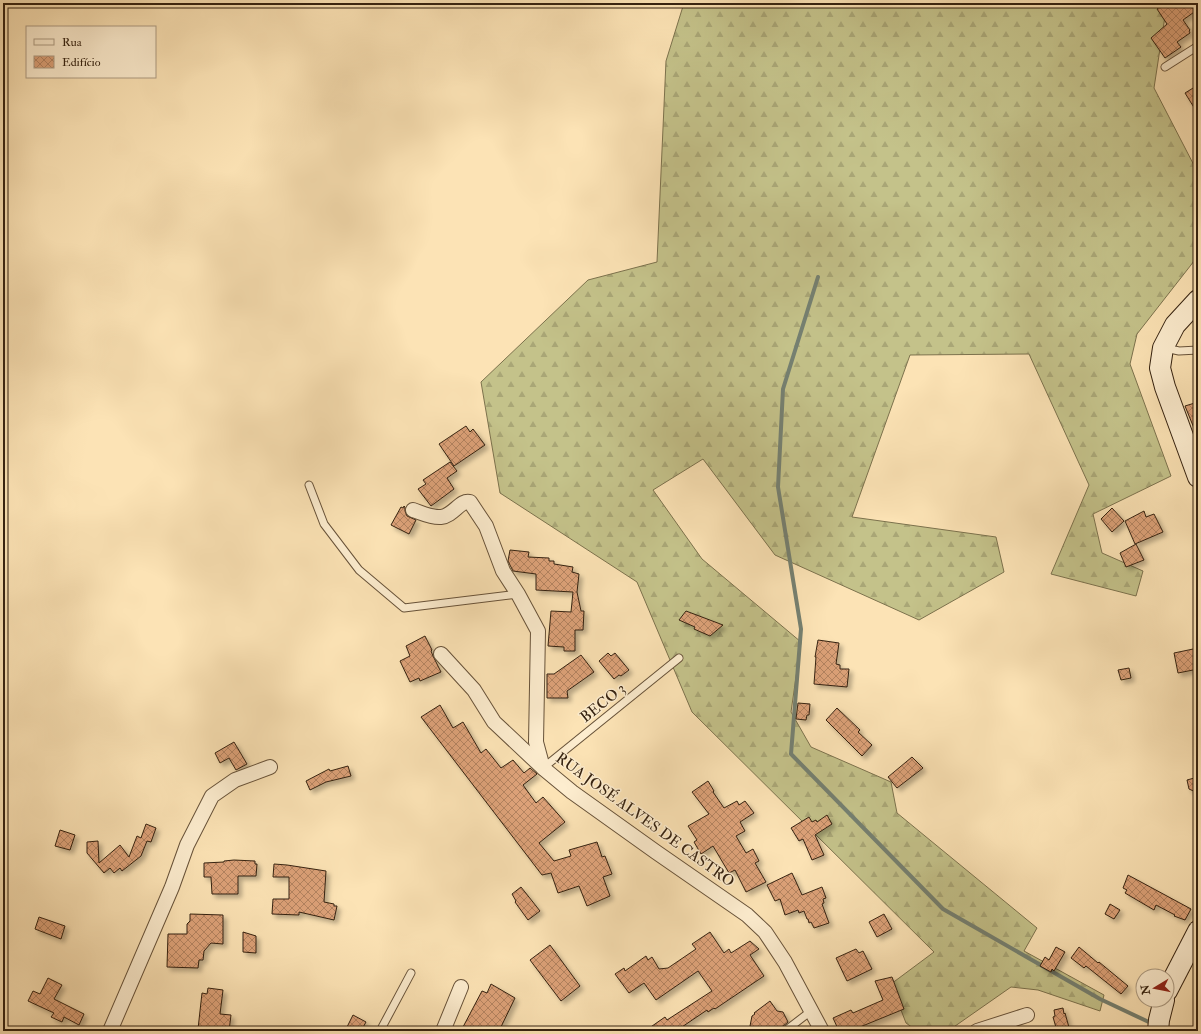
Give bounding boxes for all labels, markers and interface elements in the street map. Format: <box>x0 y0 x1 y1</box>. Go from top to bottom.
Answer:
legend <box>26 26 156 78</box>
text: Rua <box>62 35 83 50</box>
text: Edifício <box>62 55 101 70</box>
street label: BECO 3 <box>577 679 629 727</box>
street label: RUA JOSÉ ALVES DE CASTRO <box>551 747 739 892</box>
north arrow <box>1135 968 1175 1008</box>
text: N <box>1138 983 1153 997</box>

